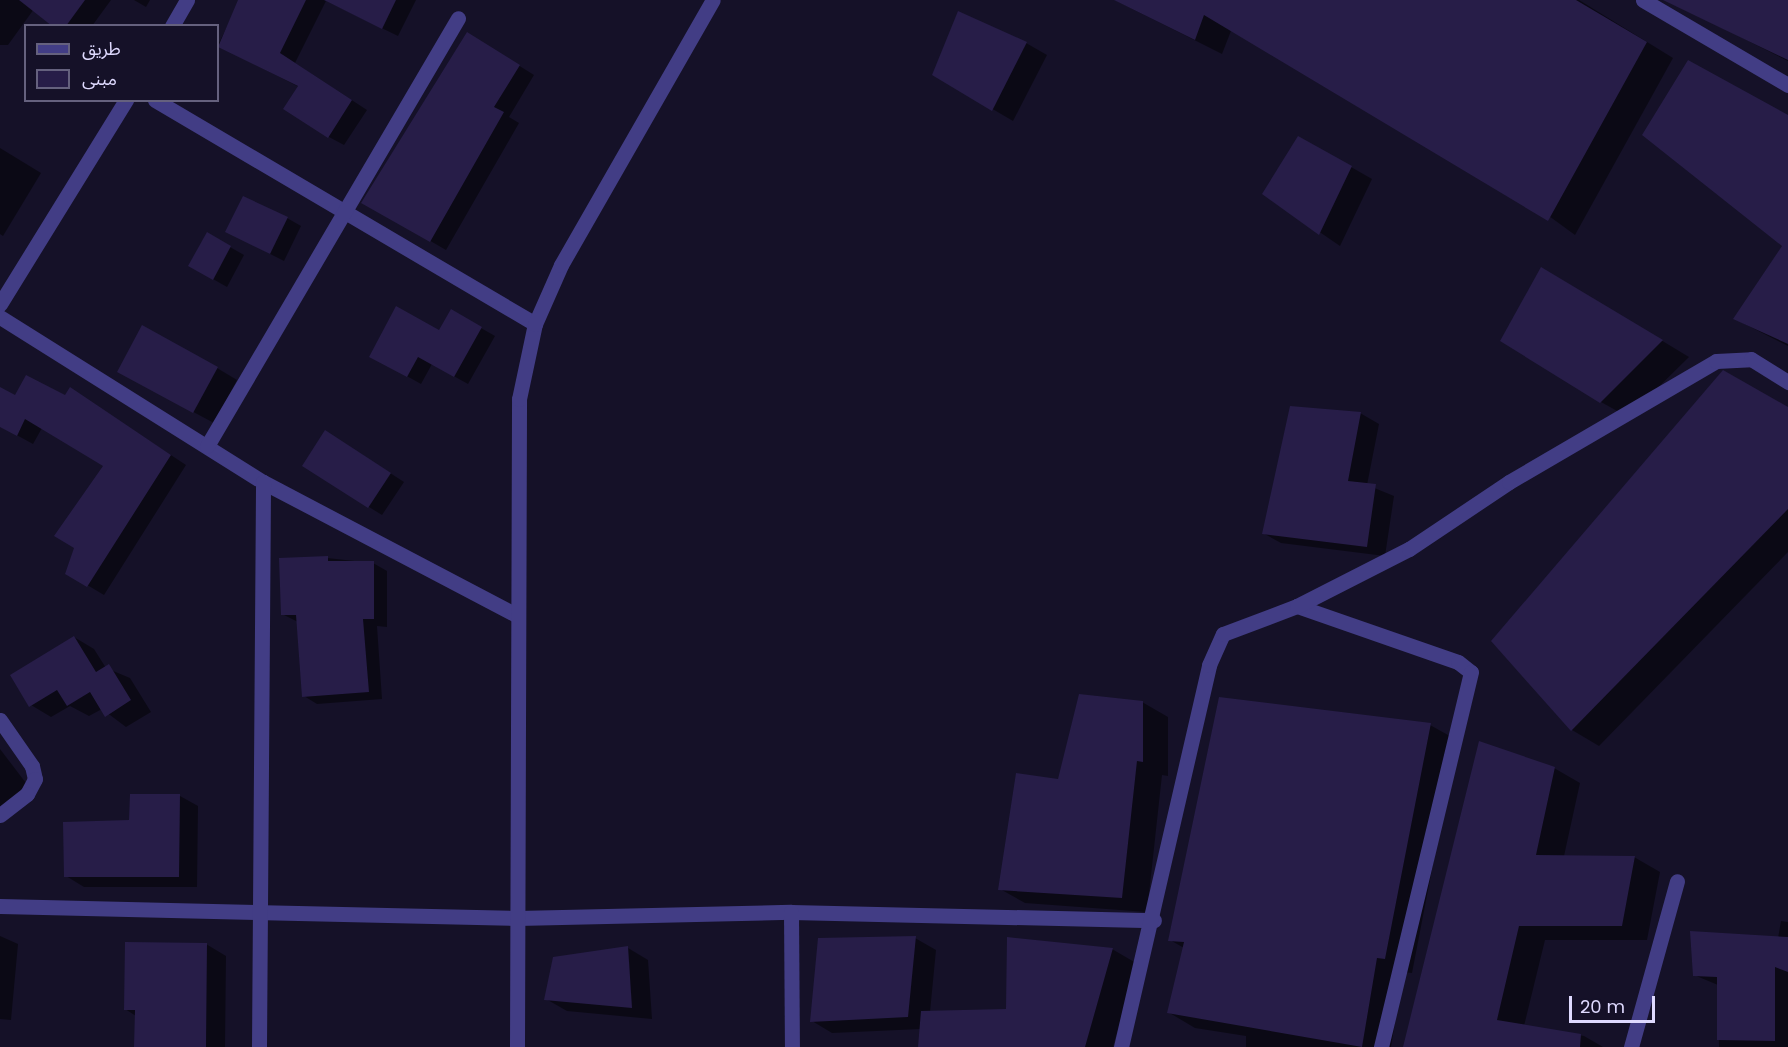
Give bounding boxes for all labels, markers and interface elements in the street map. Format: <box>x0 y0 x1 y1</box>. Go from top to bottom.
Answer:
legend <box>24 24 219 102</box>
text: طريق <box>82 36 121 61</box>
text: مبنى <box>82 66 117 91</box>
scale bar <box>1572 984 1658 1022</box>
text: 20 m <box>1580 994 1625 1019</box>

